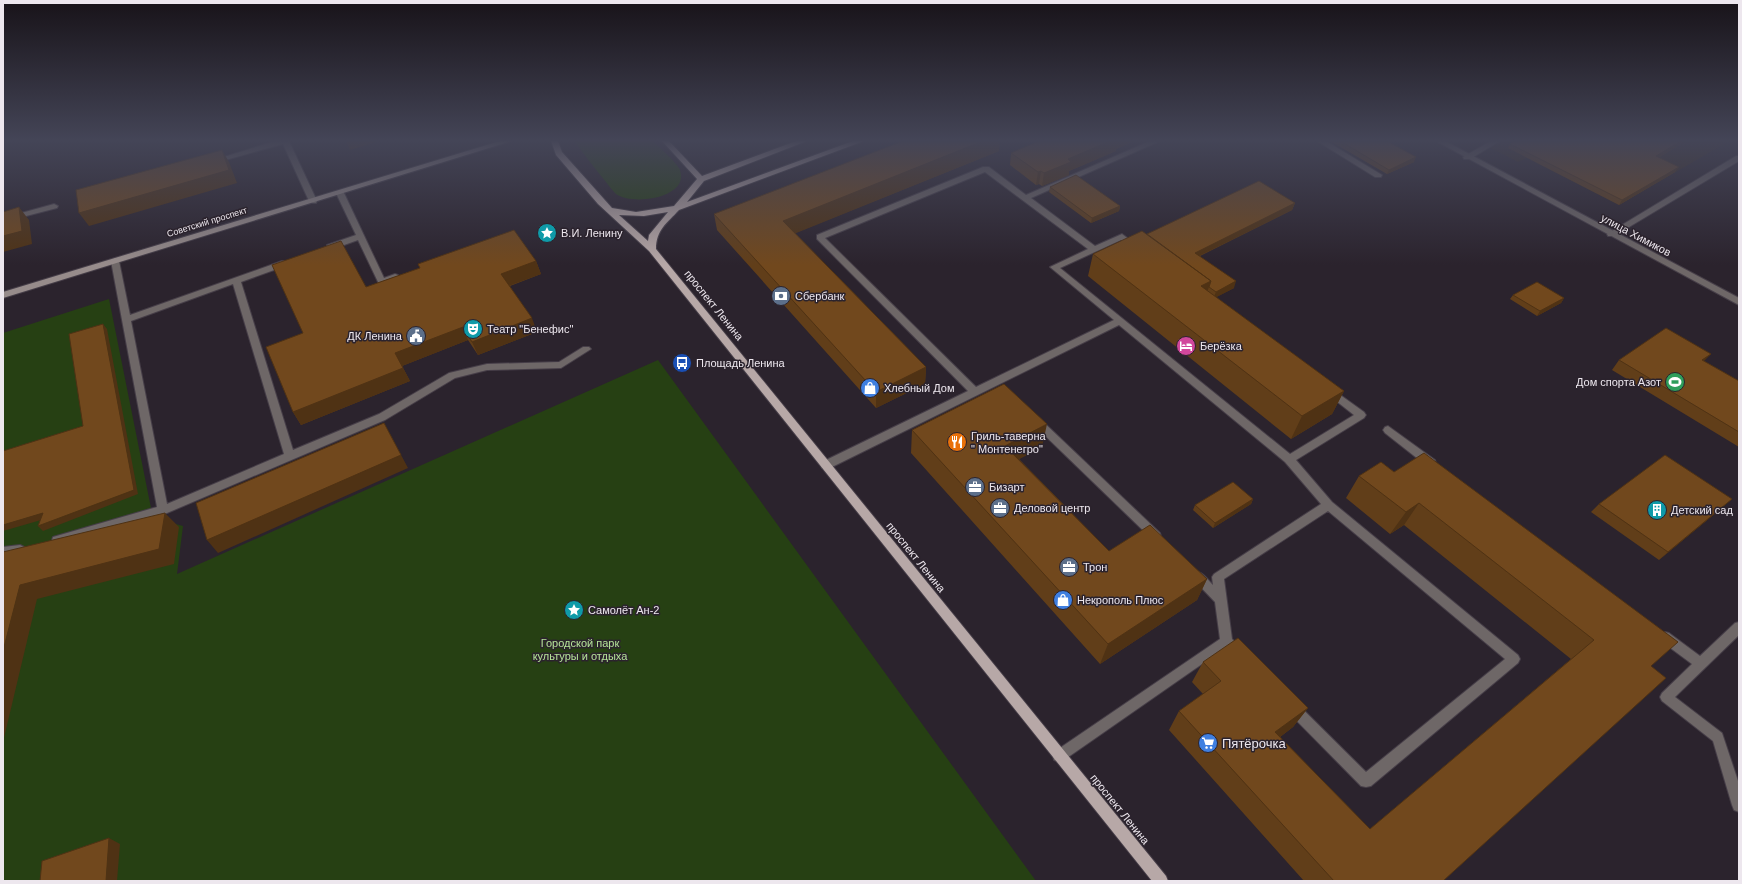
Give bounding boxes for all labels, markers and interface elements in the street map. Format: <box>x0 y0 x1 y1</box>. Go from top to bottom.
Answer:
street label: Советский проспект <box>166 205 248 239</box>
street label: улица Химиков <box>1599 212 1673 259</box>
place icon: В.И. Ленину <box>536 222 558 244</box>
place label: В.И. Ленину <box>561 227 623 239</box>
street label: проспект Ленина <box>682 268 746 343</box>
bank icon: Сбербанк <box>770 285 792 307</box>
place label: Сбербанк <box>795 290 845 302</box>
theatre icon: Театр "Бенефис" <box>462 318 484 340</box>
place label: Театр "Бенефис" <box>487 323 573 335</box>
public building icon: ДК Ленина <box>405 325 427 347</box>
place label: ДК Ленина <box>347 330 403 342</box>
hotel icon: Берёзка <box>1175 335 1197 357</box>
place label: Берёзка <box>1200 340 1243 352</box>
bus stop icon: Площадь Ленина <box>671 352 693 374</box>
place label: Площадь Ленина <box>696 357 786 369</box>
sports icon: Дом спорта Азот <box>1664 371 1686 393</box>
place label: Дом спорта Азот <box>1576 376 1661 388</box>
shop icon: Хлебный Дом <box>859 377 881 399</box>
place label: Хлебный Дом <box>884 382 955 394</box>
place label: Гриль-таверна " Монтенегро" <box>971 430 1046 455</box>
restaurant icon: Гриль-таверна " Монтенегро" <box>946 431 968 453</box>
office icon: Бизарт <box>964 476 986 498</box>
place label: Бизарт <box>989 481 1024 493</box>
office icon: Деловой центр <box>989 497 1011 519</box>
building icon: Детский сад <box>1646 499 1668 521</box>
place label: Деловой центр <box>1014 502 1090 514</box>
place label: Детский сад <box>1671 504 1733 516</box>
street label: проспект Ленина <box>884 520 948 595</box>
office icon: Трон <box>1058 556 1080 578</box>
place label: Трон <box>1083 561 1107 573</box>
shop icon: Некрополь Плюс <box>1052 589 1074 611</box>
place label: Некрополь Плюс <box>1077 594 1164 606</box>
place icon: Самолёт Ан-2 <box>563 599 585 621</box>
place label: Самолёт Ан-2 <box>588 604 659 616</box>
park label: Городской парк культуры и отдыха <box>533 637 628 662</box>
supermarket icon: Пятёрочка <box>1197 732 1219 754</box>
place label: Пятёрочка <box>1222 736 1286 751</box>
street label: проспект Ленина <box>1088 772 1152 847</box>

